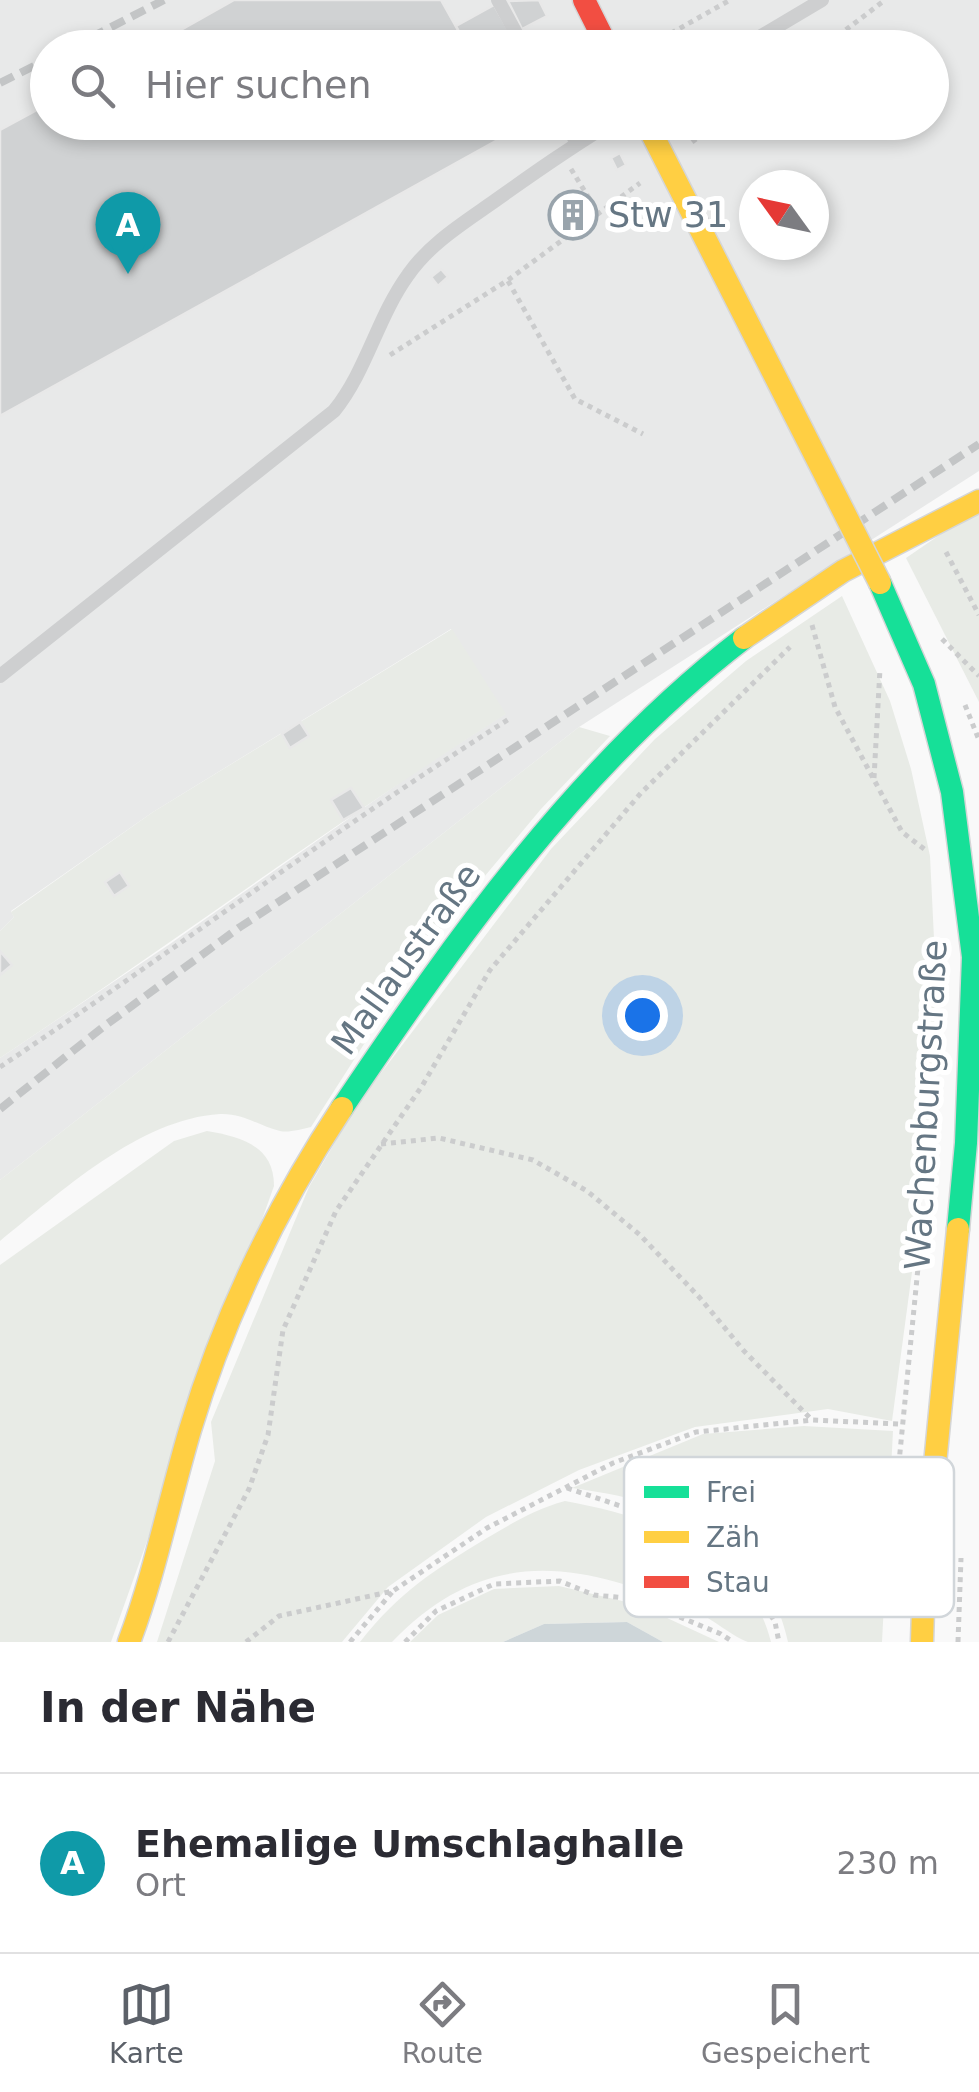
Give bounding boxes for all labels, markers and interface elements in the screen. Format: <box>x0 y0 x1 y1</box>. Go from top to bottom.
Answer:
search box <box>30 30 949 140</box>
icon: search <box>65 58 120 113</box>
text: Hier suchen <box>145 63 372 107</box>
north arrow <box>739 170 829 260</box>
building icon: Stw 31 <box>547 189 599 241</box>
pin: A <box>96 192 160 274</box>
place label: Stw 31 <box>608 195 728 235</box>
street label: Mallaustraße <box>323 856 489 1062</box>
street label: Wachenburgstraße <box>897 939 955 1271</box>
your location <box>617 990 668 1041</box>
legend <box>624 1457 954 1617</box>
text: Frei <box>706 1476 756 1509</box>
text: Zäh <box>706 1521 760 1554</box>
text: Stau <box>706 1566 770 1599</box>
text: In der Nähe <box>40 1683 316 1732</box>
text: Ehemalige Umschlaghalle <box>135 1822 684 1866</box>
text: A <box>60 1844 85 1882</box>
text: 230 m <box>837 1844 939 1882</box>
text: Ort <box>135 1866 186 1904</box>
tab: Karte <box>109 1977 184 2070</box>
tab: Route <box>402 1977 483 2070</box>
tab: Gespeichert <box>701 1977 870 2070</box>

